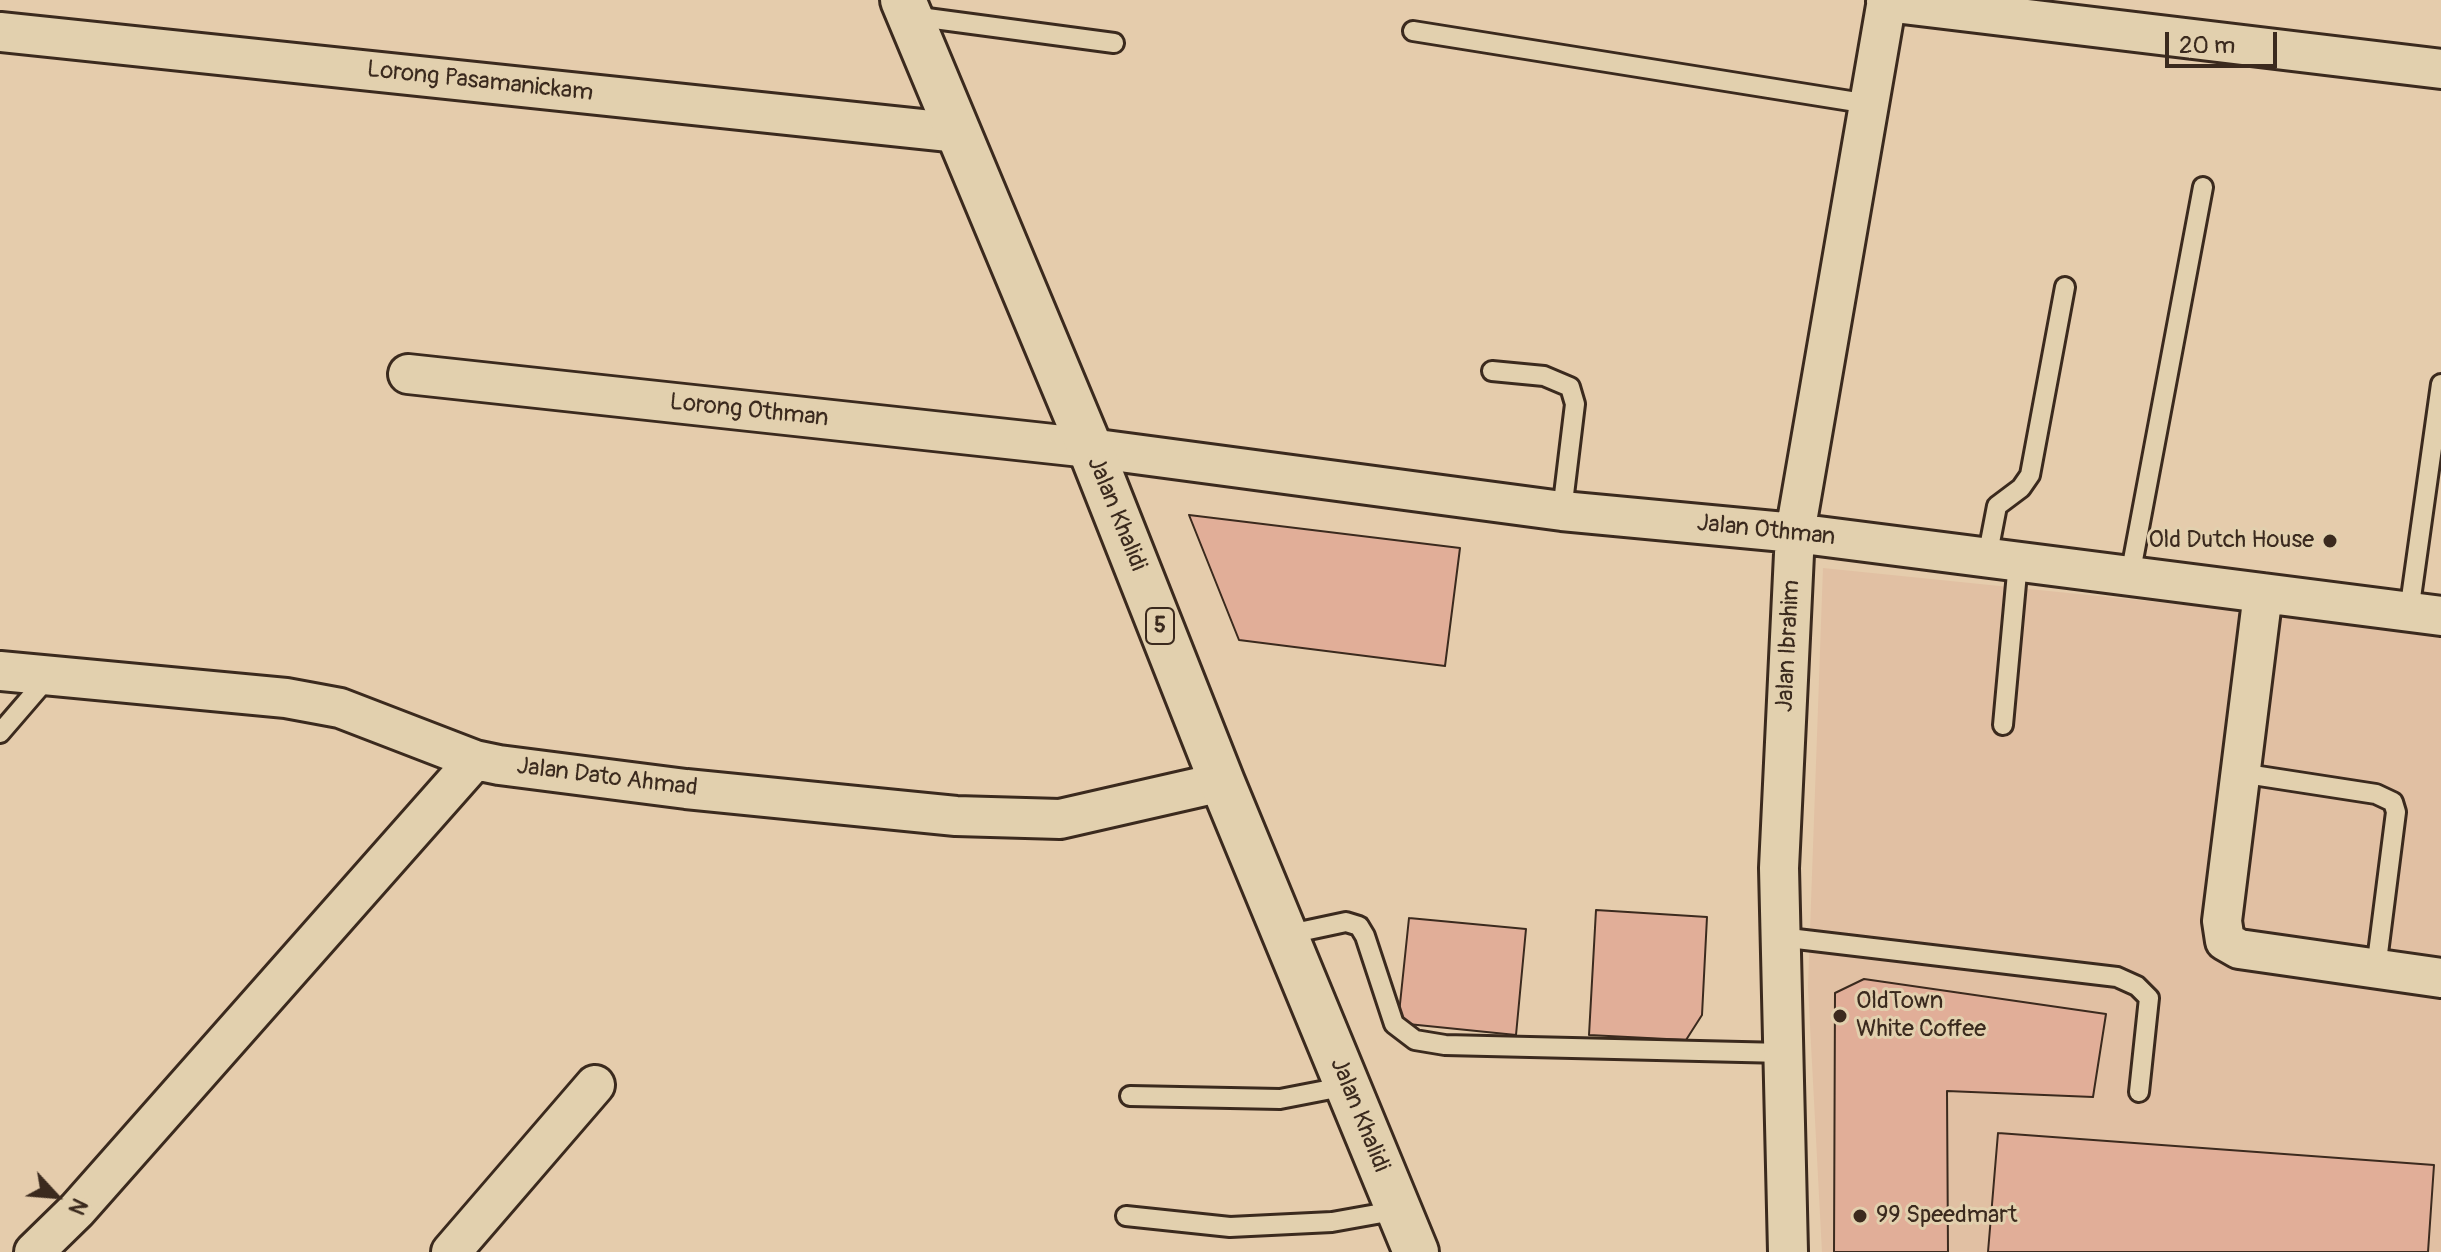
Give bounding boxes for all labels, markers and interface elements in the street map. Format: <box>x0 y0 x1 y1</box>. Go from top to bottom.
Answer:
scale bar <box>2169 16 2281 66</box>
text: 20 m <box>2179 31 2235 60</box>
street label: Lorong Pasamanickam <box>365 56 595 108</box>
street label: Lorong Othman <box>668 388 830 434</box>
street label: Jalan Khalidi <box>1080 453 1152 575</box>
street label: Jalan Othman <box>1695 509 1837 553</box>
place label: Old Dutch House <box>2148 527 2314 555</box>
marker: Old Dutch House <box>2321 532 2339 550</box>
street label: Jalan Ibrahim <box>1771 579 1807 713</box>
road number: 5 <box>1146 608 1174 644</box>
street label: Jalan Dato Ahmad <box>515 753 699 803</box>
place label: OldTown White Coffee <box>1856 988 1986 1044</box>
marker: OldTown White Coffee <box>1831 1007 1849 1025</box>
street label: Jalan Khalidi <box>1323 1054 1395 1176</box>
north arrow <box>16 1156 96 1236</box>
text: N <box>62 1194 93 1219</box>
place label: 99 Speedmart <box>1876 1202 2017 1230</box>
marker: 99 Speedmart <box>1851 1207 1869 1225</box>

